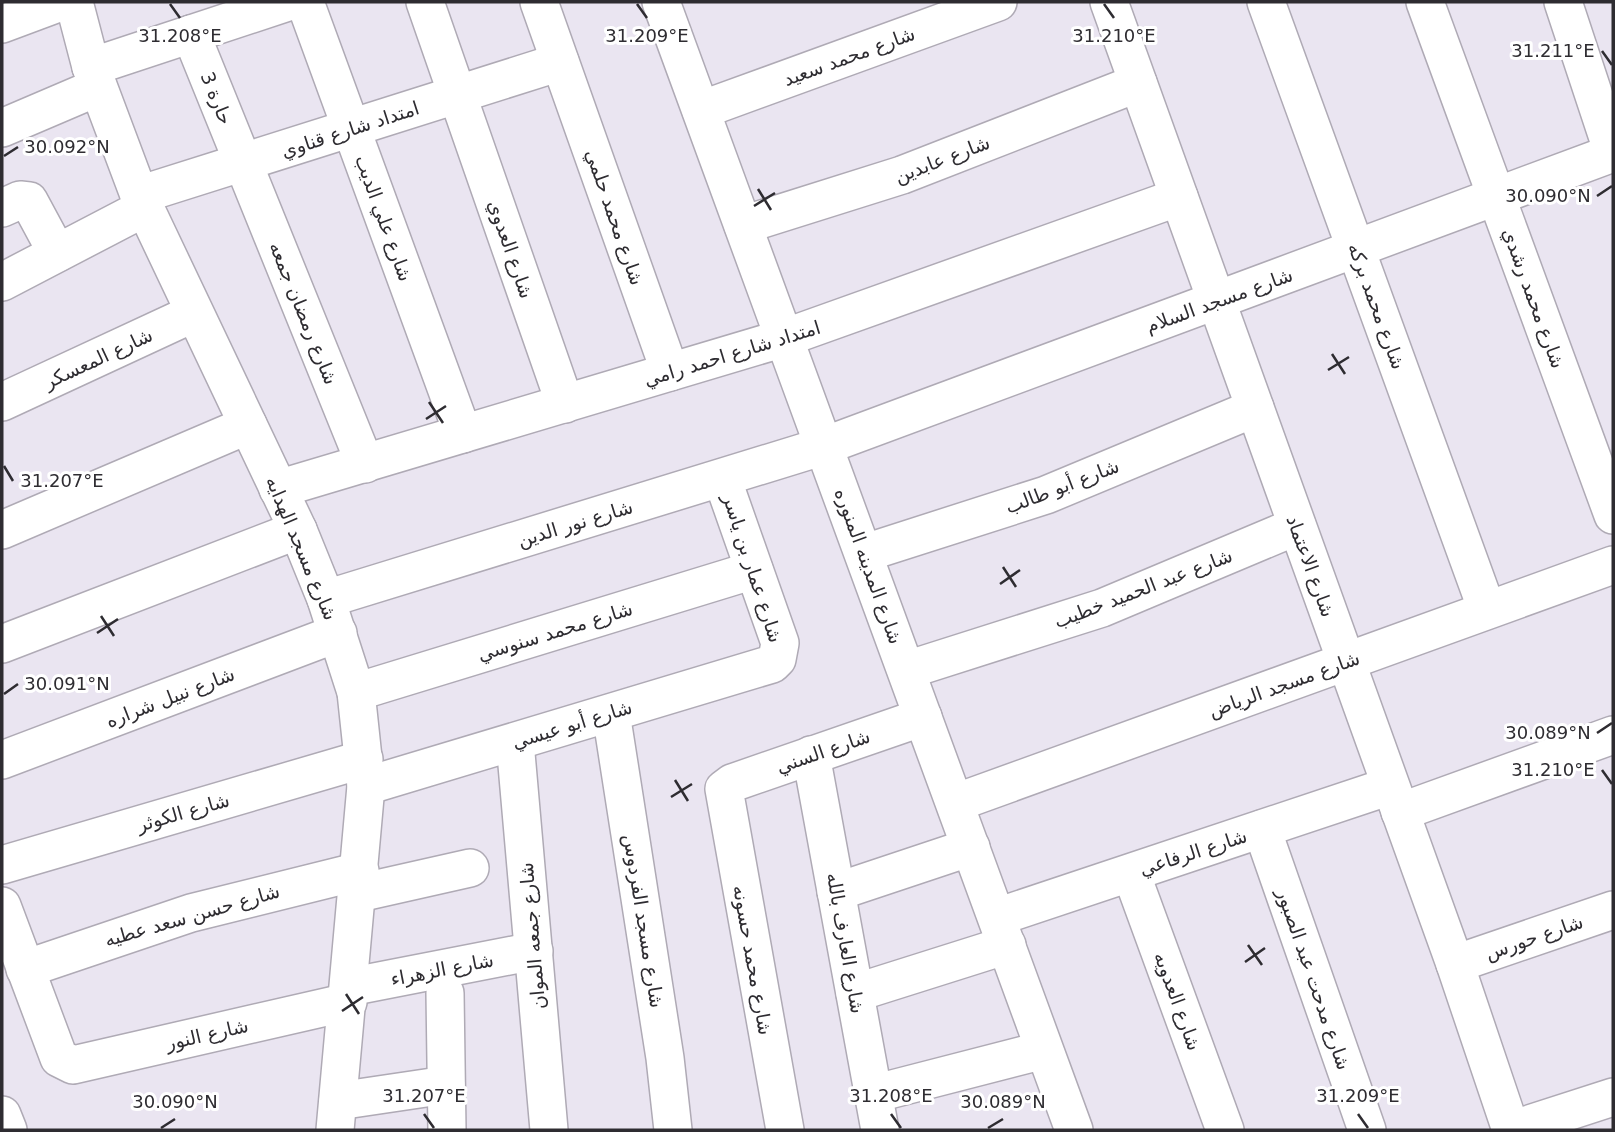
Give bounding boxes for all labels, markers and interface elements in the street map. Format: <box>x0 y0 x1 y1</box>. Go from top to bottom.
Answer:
street label: شارع محمد سعيد <box>780 22 918 91</box>
text: 31.208°E <box>138 25 222 46</box>
text: 31.209°E <box>605 25 689 46</box>
text: 31.210°E <box>1072 25 1156 46</box>
text: 31.211°E <box>1511 40 1595 61</box>
street label: حارة 3 <box>196 68 237 128</box>
street label: امتداد شارع قناوي <box>278 96 422 163</box>
street label: شارع عابدين <box>891 131 993 188</box>
text: 30.092°N <box>24 136 110 157</box>
street label: شارع محمد حلمي <box>580 146 649 288</box>
street label: شارع علي الديب <box>350 152 417 284</box>
text: 30.090°N <box>1505 185 1591 206</box>
street label: شارع العدوي <box>483 197 538 301</box>
street label: شارع محمد رشدي <box>1497 225 1570 371</box>
street label: شارع رمضان جمعه <box>264 238 343 388</box>
street label: شارع محمد بركه <box>1343 240 1410 372</box>
street label: شارع مسجد السلام <box>1143 263 1296 338</box>
street label: امتداد شارع احمد رامي <box>641 316 823 391</box>
street label: شارع المعسكر <box>39 323 156 394</box>
street label: شارع أبو طالب <box>1002 453 1122 519</box>
text: 31.207°E <box>20 470 104 491</box>
street label: شارع مسجد الهدايه <box>261 473 342 624</box>
street label: شارع المدينه المنوره <box>830 485 907 647</box>
street label: شارع عمار بن ياسر <box>717 490 787 645</box>
street label: شارع نور الدين <box>515 495 636 552</box>
street label: شارع الاعتماد <box>1281 512 1340 620</box>
street label: شارع عبد الحميد خطيب <box>1051 544 1236 633</box>
street label: شارع محمد سنوسي <box>475 597 635 666</box>
street label: شارع مسجد الرياض <box>1205 646 1363 723</box>
street label: شارع نبيل شراره <box>102 662 238 733</box>
text: 30.091°N <box>24 673 110 694</box>
street label: شارع أبو عيسي <box>509 694 635 754</box>
text: 30.089°N <box>1505 722 1591 743</box>
street label: شارع السني <box>773 725 873 778</box>
text: 31.210°E <box>1511 759 1595 780</box>
street label: شارع الكوثر <box>133 788 232 837</box>
street label: شارع الرفاعي <box>1136 824 1250 881</box>
street label: شارع مسجد الفردوس <box>618 833 669 1010</box>
street label: شارع جمعه الموان <box>515 861 550 1010</box>
street label: شارع العارف بالله <box>822 871 869 1015</box>
street label: شارع حسن سعد عطيه <box>102 879 282 952</box>
street label: شارع محمد حسونه <box>728 883 777 1037</box>
street label: شارع مدحت عبد الصبور <box>1271 885 1355 1073</box>
street label: شارع حورس <box>1482 910 1586 965</box>
street label: شارع الزهراء <box>389 948 496 991</box>
street label: شارع العدويه <box>1149 949 1206 1054</box>
street label: شارع النور <box>163 1014 251 1055</box>
text: 31.207°E <box>382 1085 466 1106</box>
text: 31.208°E <box>849 1085 933 1106</box>
text: 31.209°E <box>1316 1085 1400 1106</box>
text: 30.090°N <box>132 1091 218 1112</box>
text: 30.089°N <box>960 1091 1046 1112</box>

